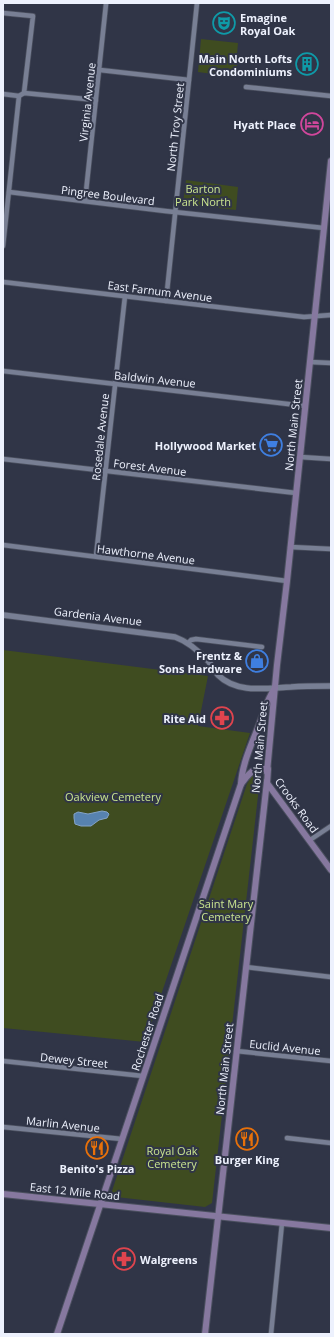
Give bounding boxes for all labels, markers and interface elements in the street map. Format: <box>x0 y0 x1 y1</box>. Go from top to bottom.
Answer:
theatre icon: Emagine Royal Oak <box>211 10 237 36</box>
place label: Emagine Royal Oak <box>240 10 296 38</box>
place label: Main North Lofts Condominiums <box>198 51 293 79</box>
building icon: Main North Lofts Condominiums <box>294 51 320 77</box>
street label: Virginia Avenue <box>75 62 99 142</box>
street label: North Troy Street <box>163 82 187 172</box>
hotel icon: Hyatt Place <box>299 111 325 137</box>
place label: Hyatt Place <box>233 117 296 132</box>
park label: Barton Park North <box>175 181 231 209</box>
street label: Pingree Boulevard <box>60 182 156 208</box>
street label: East Farnum Avenue <box>107 277 213 305</box>
street label: Baldwin Avenue <box>113 367 197 391</box>
street label: North Main Street <box>281 378 305 472</box>
street label: Rosedale Avenue <box>88 393 112 481</box>
supermarket icon: Hollywood Market <box>258 432 284 458</box>
place label: Hollywood Market <box>155 438 256 453</box>
street label: Forest Avenue <box>113 455 187 479</box>
street label: Hawthorne Avenue <box>96 541 196 567</box>
street label: Gardenia Avenue <box>53 603 143 629</box>
place label: Frentz & Sons Hardware <box>159 648 243 676</box>
shop icon: Frentz & Sons Hardware <box>244 648 270 674</box>
street label: North Main Street <box>248 700 270 793</box>
pharmacy icon: Rite Aid <box>209 705 235 731</box>
place label: Rite Aid <box>163 711 206 726</box>
street label: Crooks Road <box>272 774 322 836</box>
park label: Oakview Cemetery <box>65 789 161 804</box>
park label: Saint Mary Cemetery <box>199 896 254 924</box>
street label: Rochester Road <box>127 991 167 1073</box>
street label: North Main Street <box>212 1022 236 1116</box>
street label: Euclid Avenue <box>249 1036 321 1058</box>
street label: Dewey Street <box>39 1049 109 1071</box>
street label: Marlin Avenue <box>25 1113 101 1135</box>
restaurant icon: Burger King <box>234 1126 260 1152</box>
restaurant icon: Benito's Pizza <box>84 1135 110 1161</box>
park label: Royal Oak Cemetery <box>146 1143 198 1171</box>
place label: Burger King <box>215 1152 280 1167</box>
place label: Benito's Pizza <box>60 1161 134 1176</box>
street label: East 12 Mile Road <box>29 1179 121 1203</box>
pharmacy icon: Walgreens <box>111 1246 137 1272</box>
place label: Walgreens <box>140 1252 198 1267</box>

